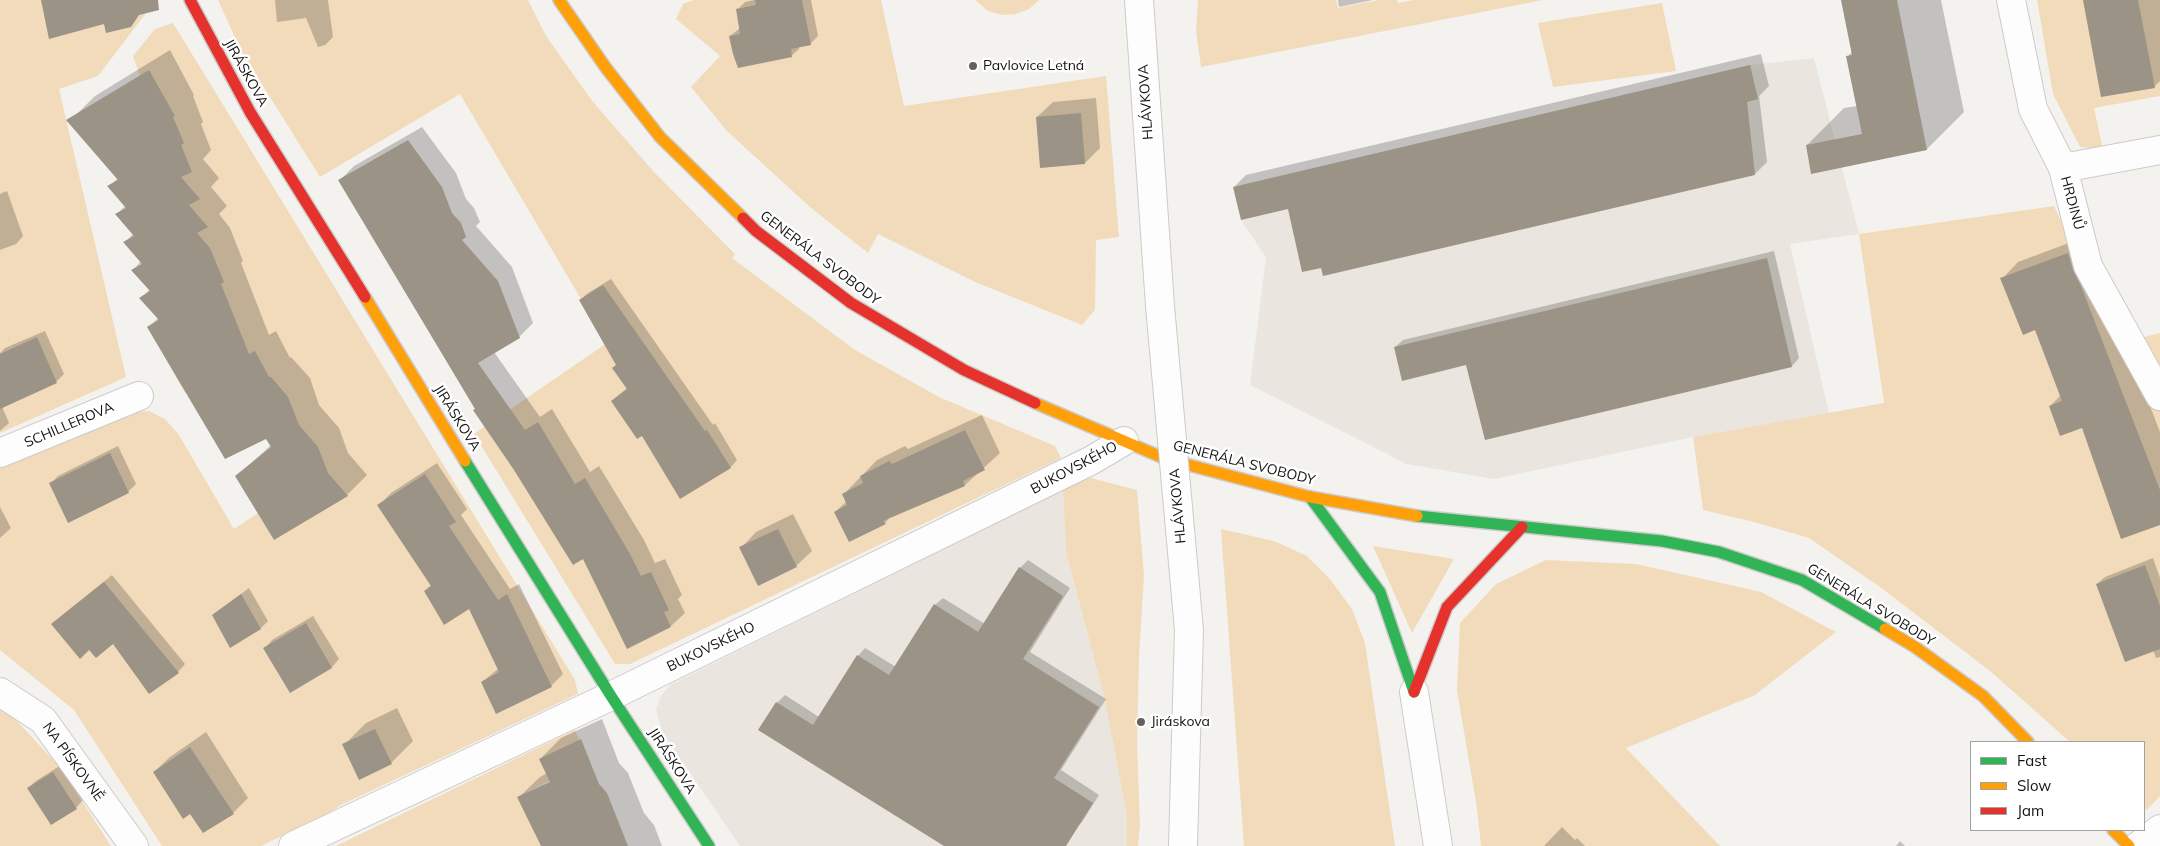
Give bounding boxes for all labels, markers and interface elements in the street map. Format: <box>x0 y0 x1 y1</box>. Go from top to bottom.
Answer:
street label: JIRÁSKOVA <box>220 36 272 110</box>
place label: Pavlovice Letná <box>983 58 1084 74</box>
marker: Pavlovice Letná <box>967 60 979 72</box>
street label: HLÁVKOVA <box>1135 64 1157 140</box>
street label: HRDINŮ <box>2057 174 2087 232</box>
street label: GENERÁLA SVOBODY <box>757 207 883 309</box>
street label: JIRÁSKOVA <box>430 382 484 454</box>
street label: SCHILLEROVA <box>22 399 116 451</box>
street label: GENERÁLA SVOBODY <box>1171 437 1317 489</box>
street label: BUKOVSKÉHO <box>1028 438 1120 498</box>
street label: HLÁVKOVA <box>1166 468 1190 544</box>
street label: GENERÁLA SVOBODY <box>1804 560 1938 650</box>
street label: BUKOVSKÉHO <box>664 618 758 676</box>
place label: Jiráskova <box>1151 714 1210 730</box>
marker: Jiráskova <box>1135 716 1147 728</box>
street label: NA PÍSKOVNĚ <box>39 719 107 805</box>
street label: JIRÁSKOVA <box>645 725 699 797</box>
legend <box>1970 741 2145 831</box>
text: Fast <box>2017 751 2047 770</box>
text: Slow <box>2017 776 2051 795</box>
text: Jam <box>2017 801 2044 820</box>

